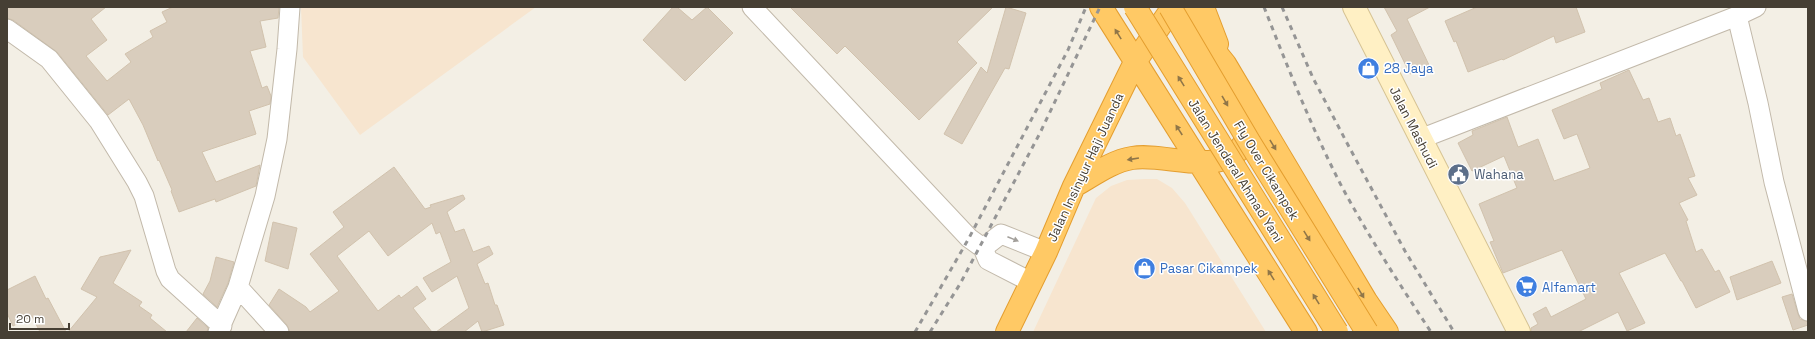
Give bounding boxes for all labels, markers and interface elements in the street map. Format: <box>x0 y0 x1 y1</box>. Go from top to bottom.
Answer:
one-way arrow <box>1114 29 1122 39</box>
shop icon: 28 Jaya <box>1355 55 1381 81</box>
place label: 28 Jaya <box>1384 60 1434 77</box>
one-way arrow <box>1178 75 1185 87</box>
street label: Jalan Mashudi <box>1386 83 1441 171</box>
street label: Jalan Insinyur Haji Juanda <box>1043 90 1128 244</box>
street label: Jalan Jenderal Ahmad Yani <box>1184 95 1287 245</box>
one-way arrow <box>1221 96 1229 106</box>
street label: Fly Over Cikampek <box>1230 117 1303 223</box>
one-way arrow <box>1175 125 1183 135</box>
one-way arrow <box>1270 139 1277 151</box>
one-way arrow <box>1127 156 1139 162</box>
public building icon: Wahana <box>1445 161 1471 187</box>
place label: Wahana <box>1474 166 1524 183</box>
one-way arrow <box>1304 230 1311 242</box>
one-way arrow <box>1008 236 1020 242</box>
shop icon: Pasar Cikampek <box>1132 255 1158 281</box>
place label: Pasar Cikampek <box>1160 260 1258 277</box>
one-way arrow <box>1267 269 1274 281</box>
supermarket icon: Alfamart <box>1513 274 1539 300</box>
place label: Alfamart <box>1542 279 1596 296</box>
one-way arrow <box>1358 287 1365 299</box>
one-way arrow <box>1313 293 1320 305</box>
scale bar <box>10 305 69 331</box>
text: 20 m <box>16 311 44 327</box>

